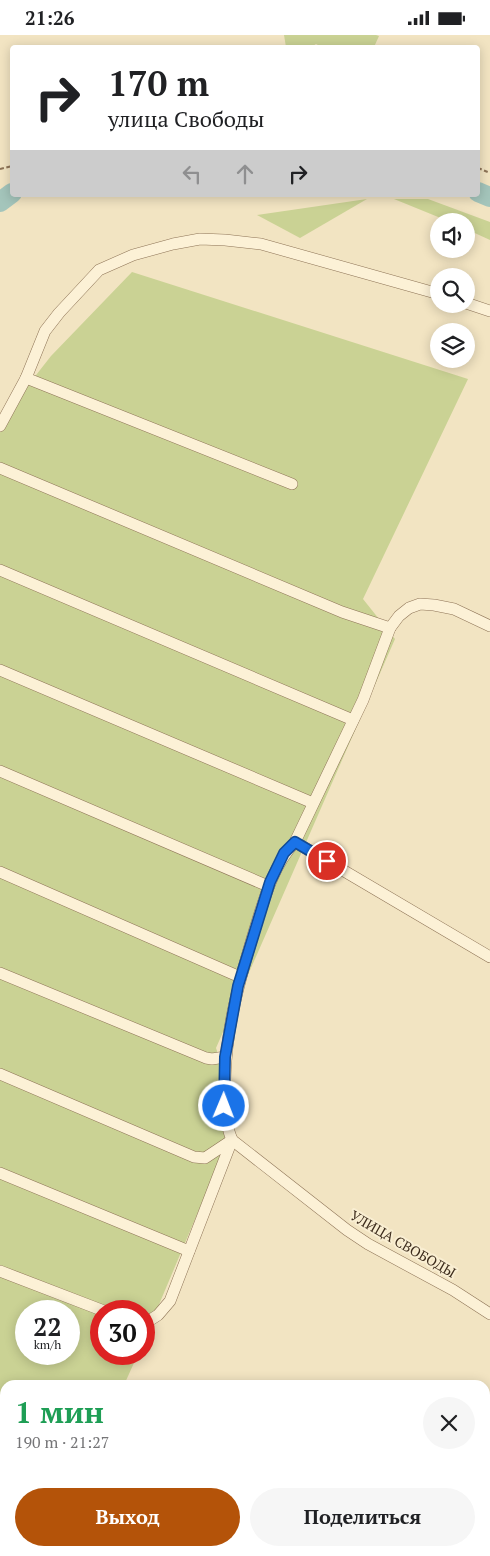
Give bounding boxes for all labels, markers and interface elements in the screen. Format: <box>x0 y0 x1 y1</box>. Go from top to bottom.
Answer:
text: 21:26 <box>25 5 74 30</box>
text: 170 m <box>108 60 209 106</box>
icon: right <box>25 65 90 130</box>
text: улица Свободы <box>108 104 265 133</box>
icon: left <box>178 160 206 188</box>
icon: ahead <box>231 160 259 188</box>
icon: right <box>284 160 312 188</box>
map controls <box>430 213 475 368</box>
button: sound <box>430 213 475 258</box>
button: search <box>430 268 475 313</box>
button: layers <box>430 323 475 368</box>
pin <box>306 840 348 882</box>
icon: arrive <box>313 847 341 875</box>
position arrow <box>197 1079 249 1131</box>
street label: УЛИЦА СВОБОДЫ <box>347 1206 460 1282</box>
speed limit sign: 30 <box>90 1300 155 1365</box>
text: 22 <box>33 1310 62 1343</box>
text: km/h <box>34 1337 61 1352</box>
text: 1 мин <box>15 1392 104 1432</box>
button: close <box>423 1397 475 1449</box>
text: 190 m · 21:27 <box>15 1431 109 1453</box>
button: Выход <box>15 1488 240 1546</box>
button: Поделиться <box>250 1488 475 1546</box>

